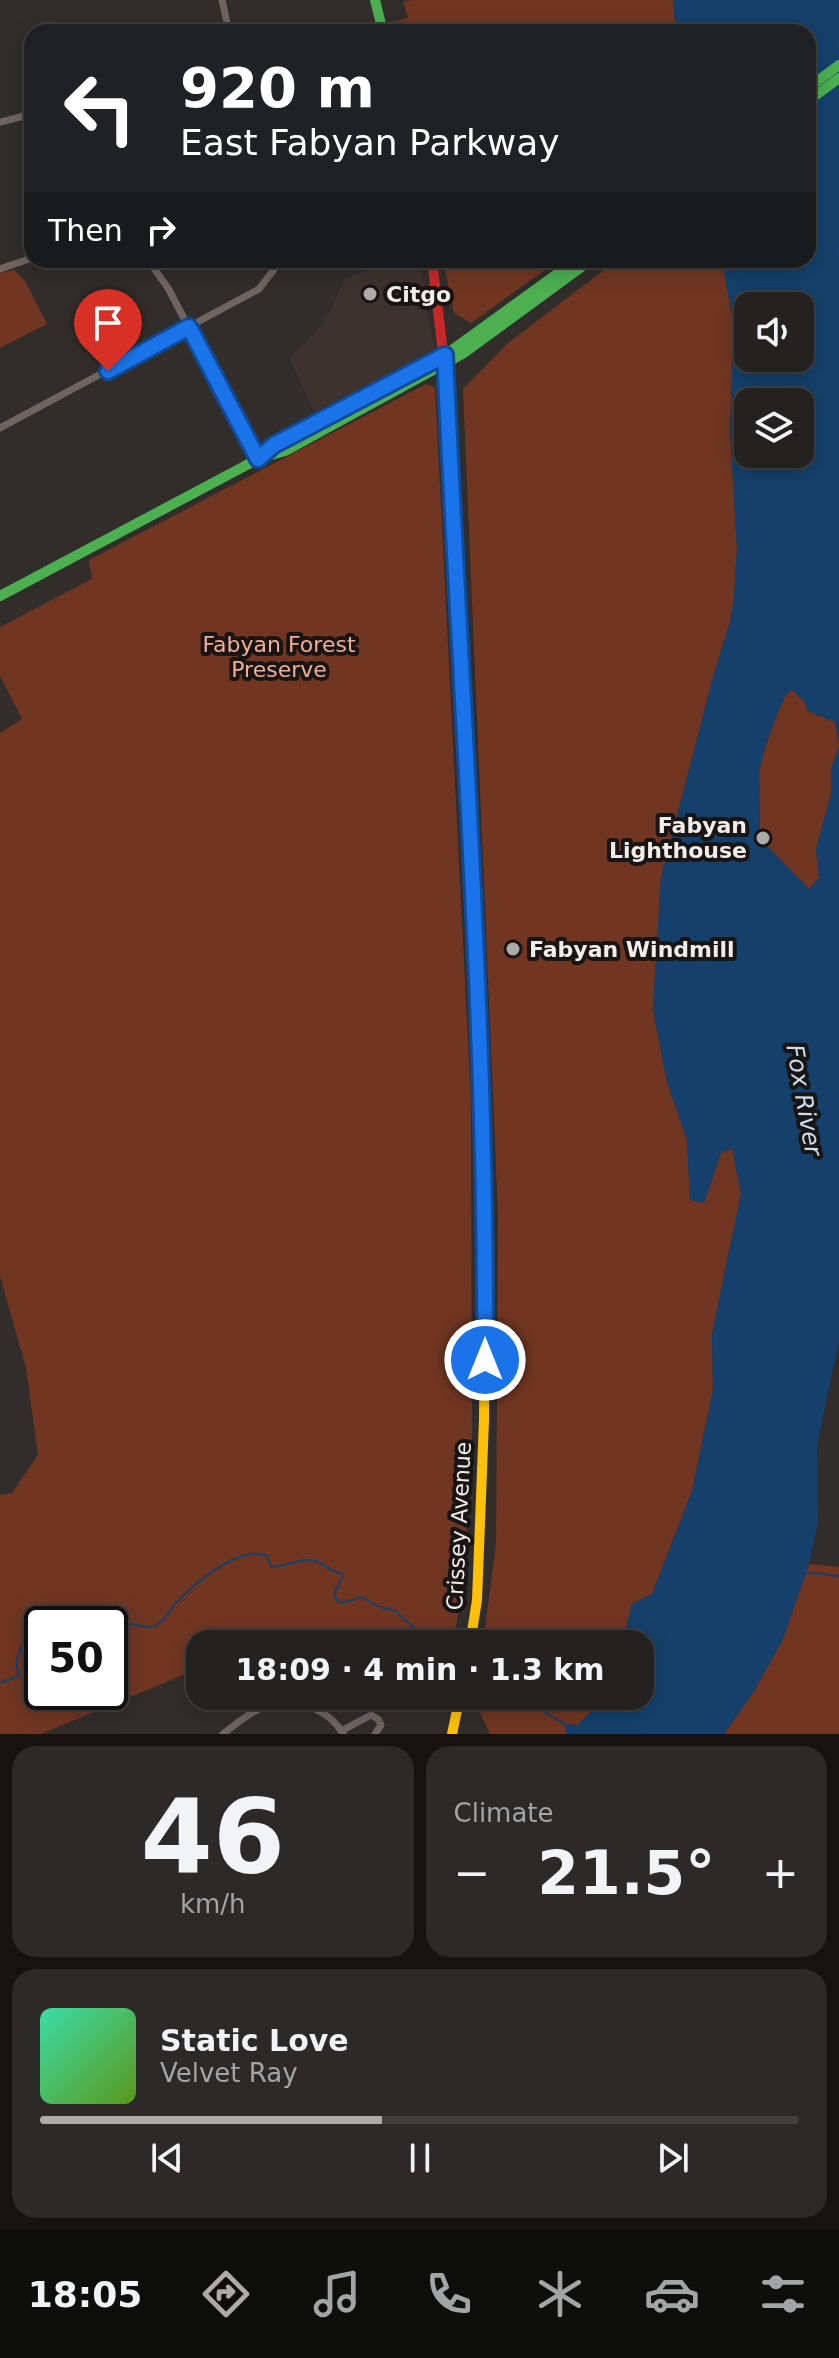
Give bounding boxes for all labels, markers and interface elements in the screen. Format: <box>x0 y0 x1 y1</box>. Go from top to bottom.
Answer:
text: 920 m <box>180 55 375 120</box>
icon: left <box>48 56 152 160</box>
text: East Fabyan Parkway <box>180 122 560 163</box>
icon: right <box>139 208 183 252</box>
text: Then <box>48 213 123 248</box>
place label: Citgo <box>386 282 451 307</box>
marker: Citgo <box>361 285 379 303</box>
pin <box>74 289 142 371</box>
map controls <box>734 292 814 468</box>
button: sound <box>734 292 814 372</box>
icon: arrive <box>86 301 130 345</box>
button: layers <box>734 388 814 468</box>
park label: Fabyan Forest Preserve <box>202 632 356 682</box>
place label: Fabyan Lighthouse <box>609 813 747 863</box>
marker: Fabyan Lighthouse <box>754 829 772 847</box>
place label: Fabyan Windmill <box>529 937 735 962</box>
marker: Fabyan Windmill <box>504 940 522 958</box>
water label: Fox River <box>780 1042 828 1160</box>
position arrow <box>443 1318 527 1402</box>
street label: Crissey Avenue <box>442 1441 476 1611</box>
speed limit sign: 50 <box>24 1606 128 1710</box>
text: 18:09 · 4 min · 1.3 km <box>235 1652 605 1687</box>
text: 46 <box>140 1776 285 1898</box>
text: Climate <box>454 1798 554 1828</box>
text: 21.5° <box>537 1838 715 1908</box>
text: − <box>454 1847 490 1898</box>
text: + <box>762 1847 799 1898</box>
text: km/h <box>180 1889 246 1919</box>
text: Static Love <box>160 2023 349 2058</box>
text: Velvet Ray <box>160 2058 298 2088</box>
icon: previous <box>145 2136 189 2180</box>
icon: pause <box>398 2136 442 2180</box>
icon: next <box>651 2136 695 2180</box>
icon: directions <box>198 2266 254 2322</box>
icon: music <box>309 2266 365 2322</box>
icon: phone <box>421 2266 477 2322</box>
icon: climate <box>532 2266 588 2322</box>
icon: car <box>644 2266 700 2322</box>
icon: filters <box>755 2266 811 2322</box>
text: 18:05 <box>28 2274 142 2315</box>

